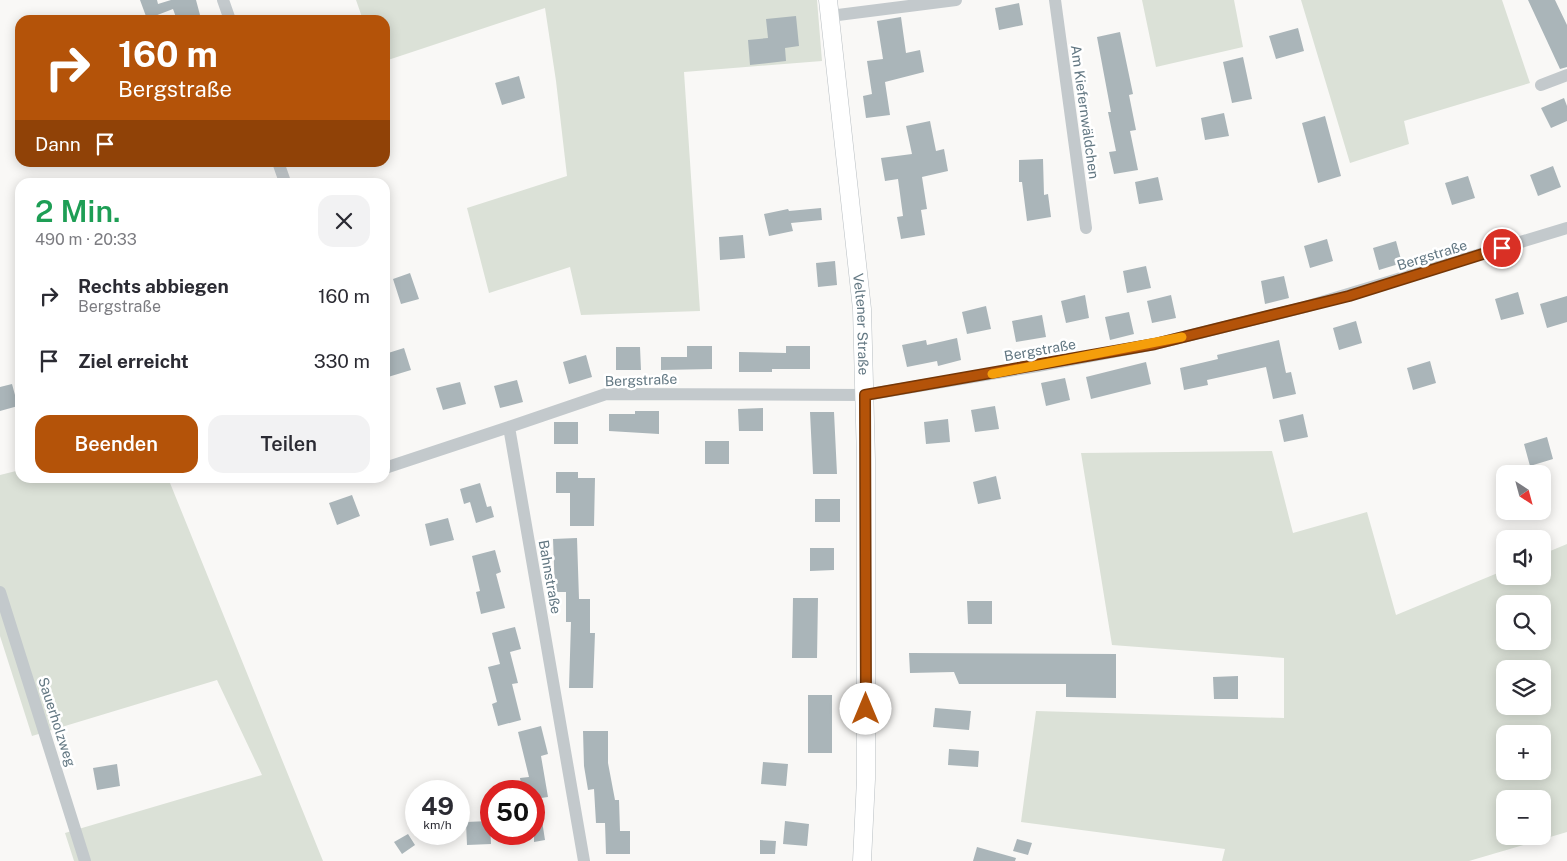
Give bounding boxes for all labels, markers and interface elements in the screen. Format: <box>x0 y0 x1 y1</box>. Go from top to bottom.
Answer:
text: 160 m <box>118 34 218 75</box>
icon: right <box>35 35 100 100</box>
street label: Am Kiefernwäldchen <box>1068 44 1102 180</box>
text: Bergstraße <box>118 76 232 102</box>
icon: arrive <box>91 130 119 158</box>
text: Dann <box>35 133 81 155</box>
text: 2 Min. <box>35 193 121 229</box>
button: close <box>318 195 370 247</box>
pin <box>1481 227 1523 269</box>
text: 490 m · 20:33 <box>35 230 137 249</box>
icon: arrive <box>1488 234 1516 262</box>
street label: Bergstraße <box>1395 237 1469 273</box>
street label: Veltener Straße <box>850 272 872 376</box>
text: Rechts abbiegen <box>78 275 229 297</box>
icon: right <box>35 282 63 310</box>
text: 160 m <box>318 285 370 307</box>
text: Bergstraße <box>78 297 161 316</box>
street label: Bergstraße <box>1003 336 1077 364</box>
icon: arrive <box>35 347 63 375</box>
text: Ziel erreicht <box>78 350 189 372</box>
text: 330 m <box>314 350 370 372</box>
street label: Bergstraße <box>604 371 678 389</box>
button: Beenden <box>35 415 198 473</box>
button: Teilen <box>208 415 370 473</box>
north arrow <box>1496 465 1551 520</box>
map controls <box>1496 465 1551 845</box>
button: sound <box>1496 530 1551 585</box>
street label: Bahnstraße <box>536 539 564 615</box>
button: search <box>1496 595 1551 650</box>
button: layers <box>1496 660 1551 715</box>
street label: Sauerholzweg <box>35 675 79 769</box>
position arrow <box>839 682 891 734</box>
button: + <box>1496 725 1551 780</box>
speed limit sign: 50 <box>480 780 545 845</box>
button: − <box>1496 790 1551 845</box>
text: 49 <box>421 791 454 821</box>
text: km/h <box>423 818 452 832</box>

